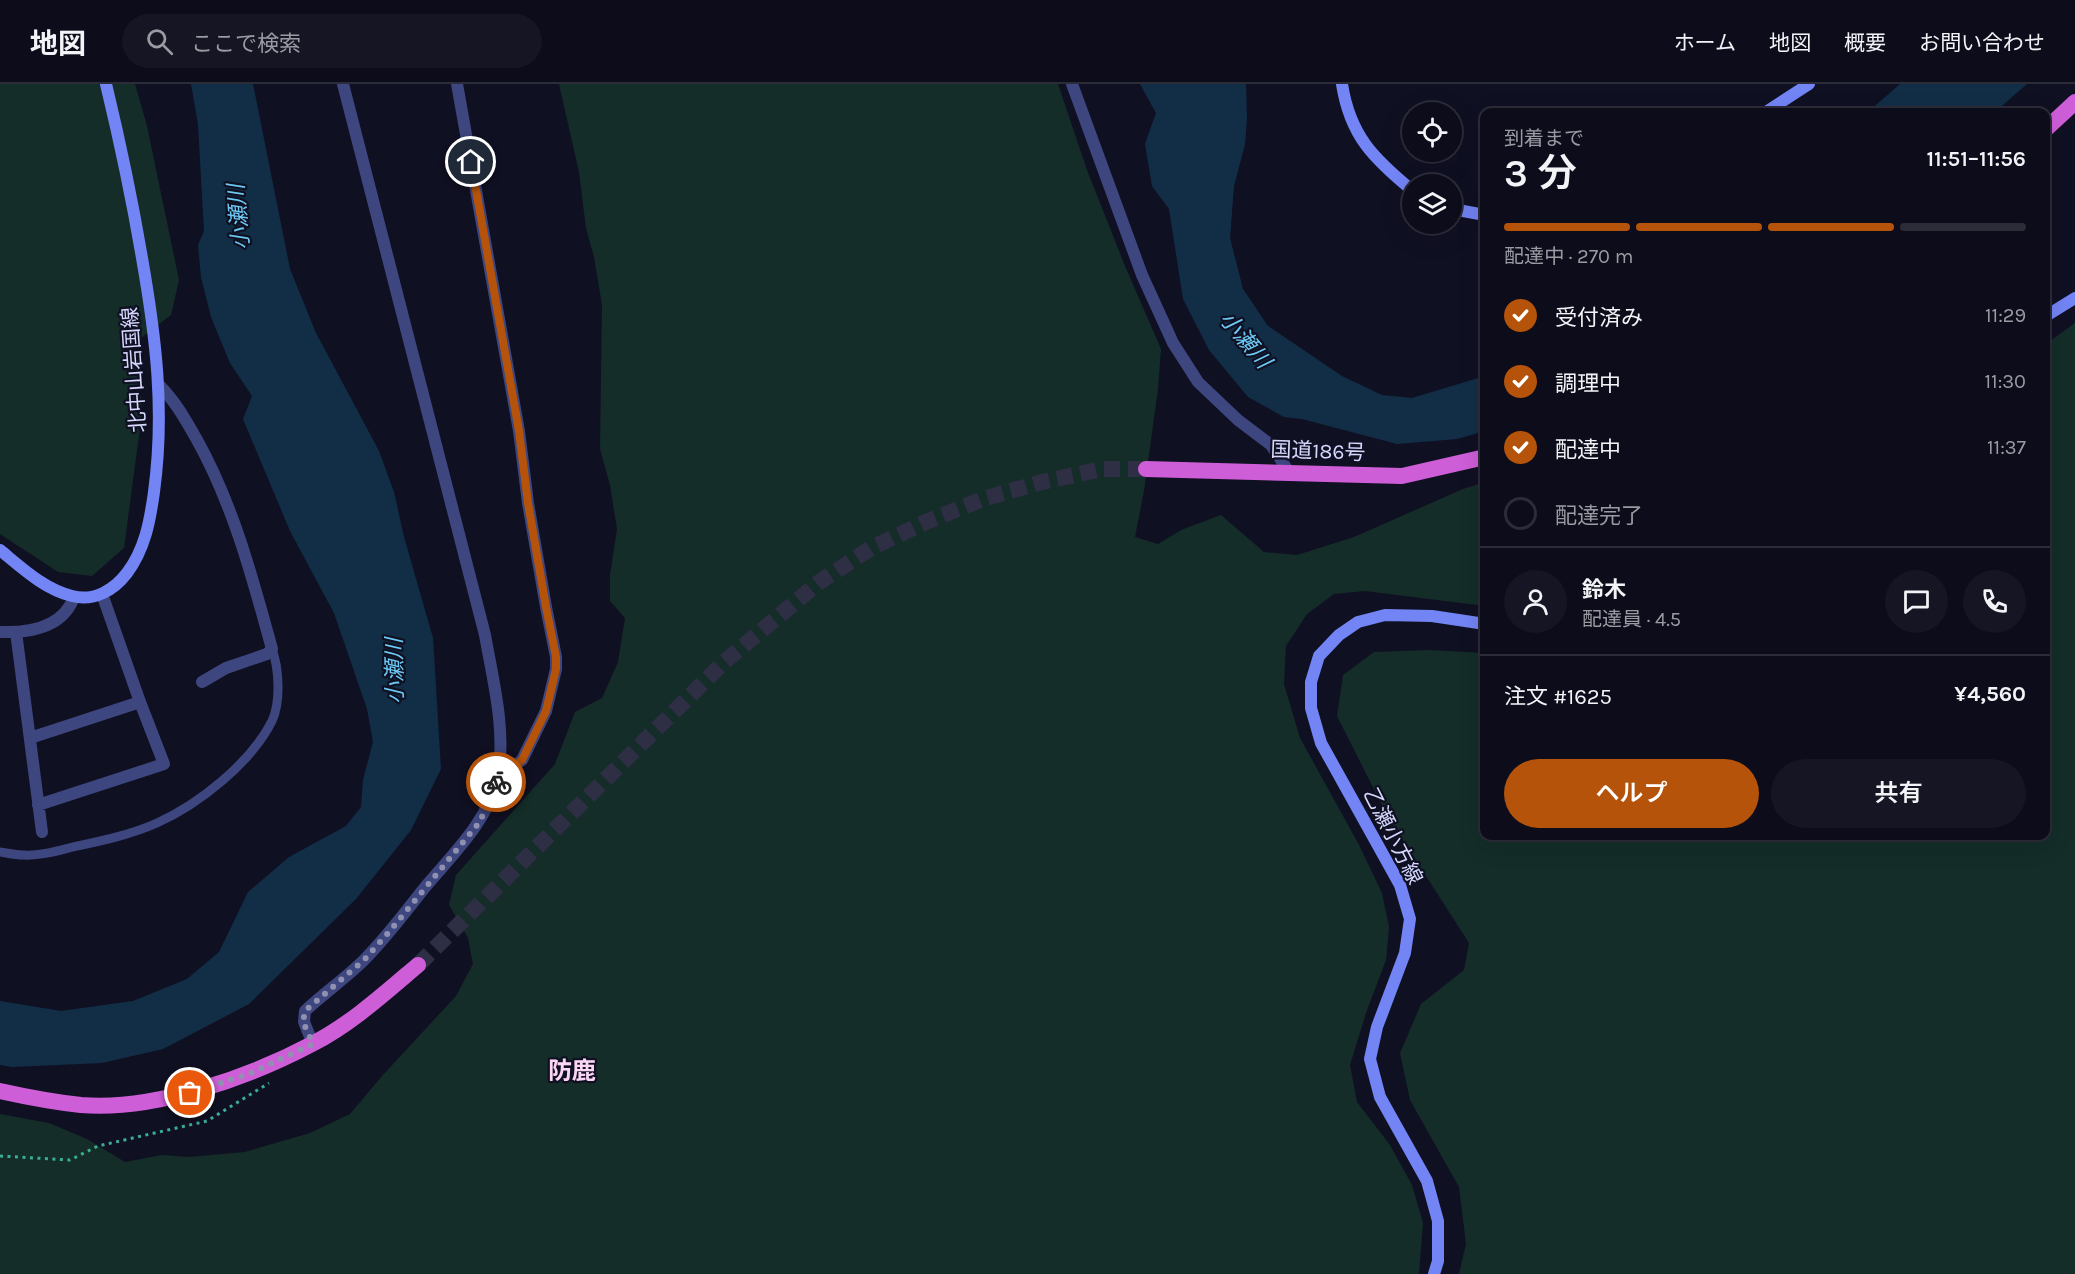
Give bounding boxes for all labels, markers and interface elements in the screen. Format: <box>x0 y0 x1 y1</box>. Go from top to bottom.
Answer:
search box <box>122 14 542 68</box>
icon: search <box>143 25 176 58</box>
text: 地図 <box>30 27 86 60</box>
text: ここで検索 <box>191 31 301 57</box>
text: ホーム <box>1674 31 1736 55</box>
text: 地図 <box>1769 31 1811 55</box>
text: 概要 <box>1844 31 1886 55</box>
text: お問い合わせ <box>1919 31 2045 55</box>
map controls <box>1402 102 1462 234</box>
button: locate <box>1402 102 1462 162</box>
text: 到着まで <box>1504 127 1584 150</box>
pin <box>445 136 496 187</box>
icon: home <box>454 145 487 178</box>
text: 11:51–11:56 <box>1926 146 2026 172</box>
text: 3 分 <box>1504 150 1577 196</box>
button: layers <box>1402 174 1462 234</box>
water label: 小瀬川 <box>223 181 255 251</box>
text: 配達中 · 270 m <box>1504 245 1633 268</box>
icon: check <box>1504 299 1537 332</box>
text: 11:29 <box>1985 304 2026 327</box>
text: 受付済み <box>1555 305 1643 331</box>
street label: 北中山岩国線 <box>118 306 150 434</box>
water label: 小瀬川 <box>1214 306 1277 375</box>
icon: check <box>1504 365 1537 398</box>
text: 11:30 <box>1984 370 2026 393</box>
text: 調理中 <box>1555 371 1621 397</box>
icon: check <box>1504 431 1537 464</box>
text: 11:37 <box>1987 436 2026 459</box>
street label: 国道186号 <box>1270 437 1366 465</box>
text: 配達中 <box>1555 437 1621 463</box>
text: 配達完了 <box>1555 503 1643 529</box>
button: person <box>1504 570 1567 633</box>
button: chat <box>1885 570 1948 633</box>
button: phone <box>1963 570 2026 633</box>
text: 鈴木 <box>1582 577 1626 603</box>
text: 配達員 · 4.5 <box>1582 608 1681 631</box>
water label: 小瀬川 <box>381 636 409 704</box>
text: ¥4,560 <box>1954 681 2026 707</box>
text: 注文 #1625 <box>1504 684 1612 710</box>
courier <box>466 752 526 812</box>
button: ヘルプ <box>1504 759 1759 828</box>
button: 共有 <box>1771 759 2026 828</box>
icon: bike <box>480 766 513 799</box>
street label: 乙瀬小方線 <box>1358 784 1428 888</box>
district label: 防鹿 <box>548 1057 596 1085</box>
pin <box>164 1067 215 1118</box>
icon: bag <box>173 1076 206 1109</box>

